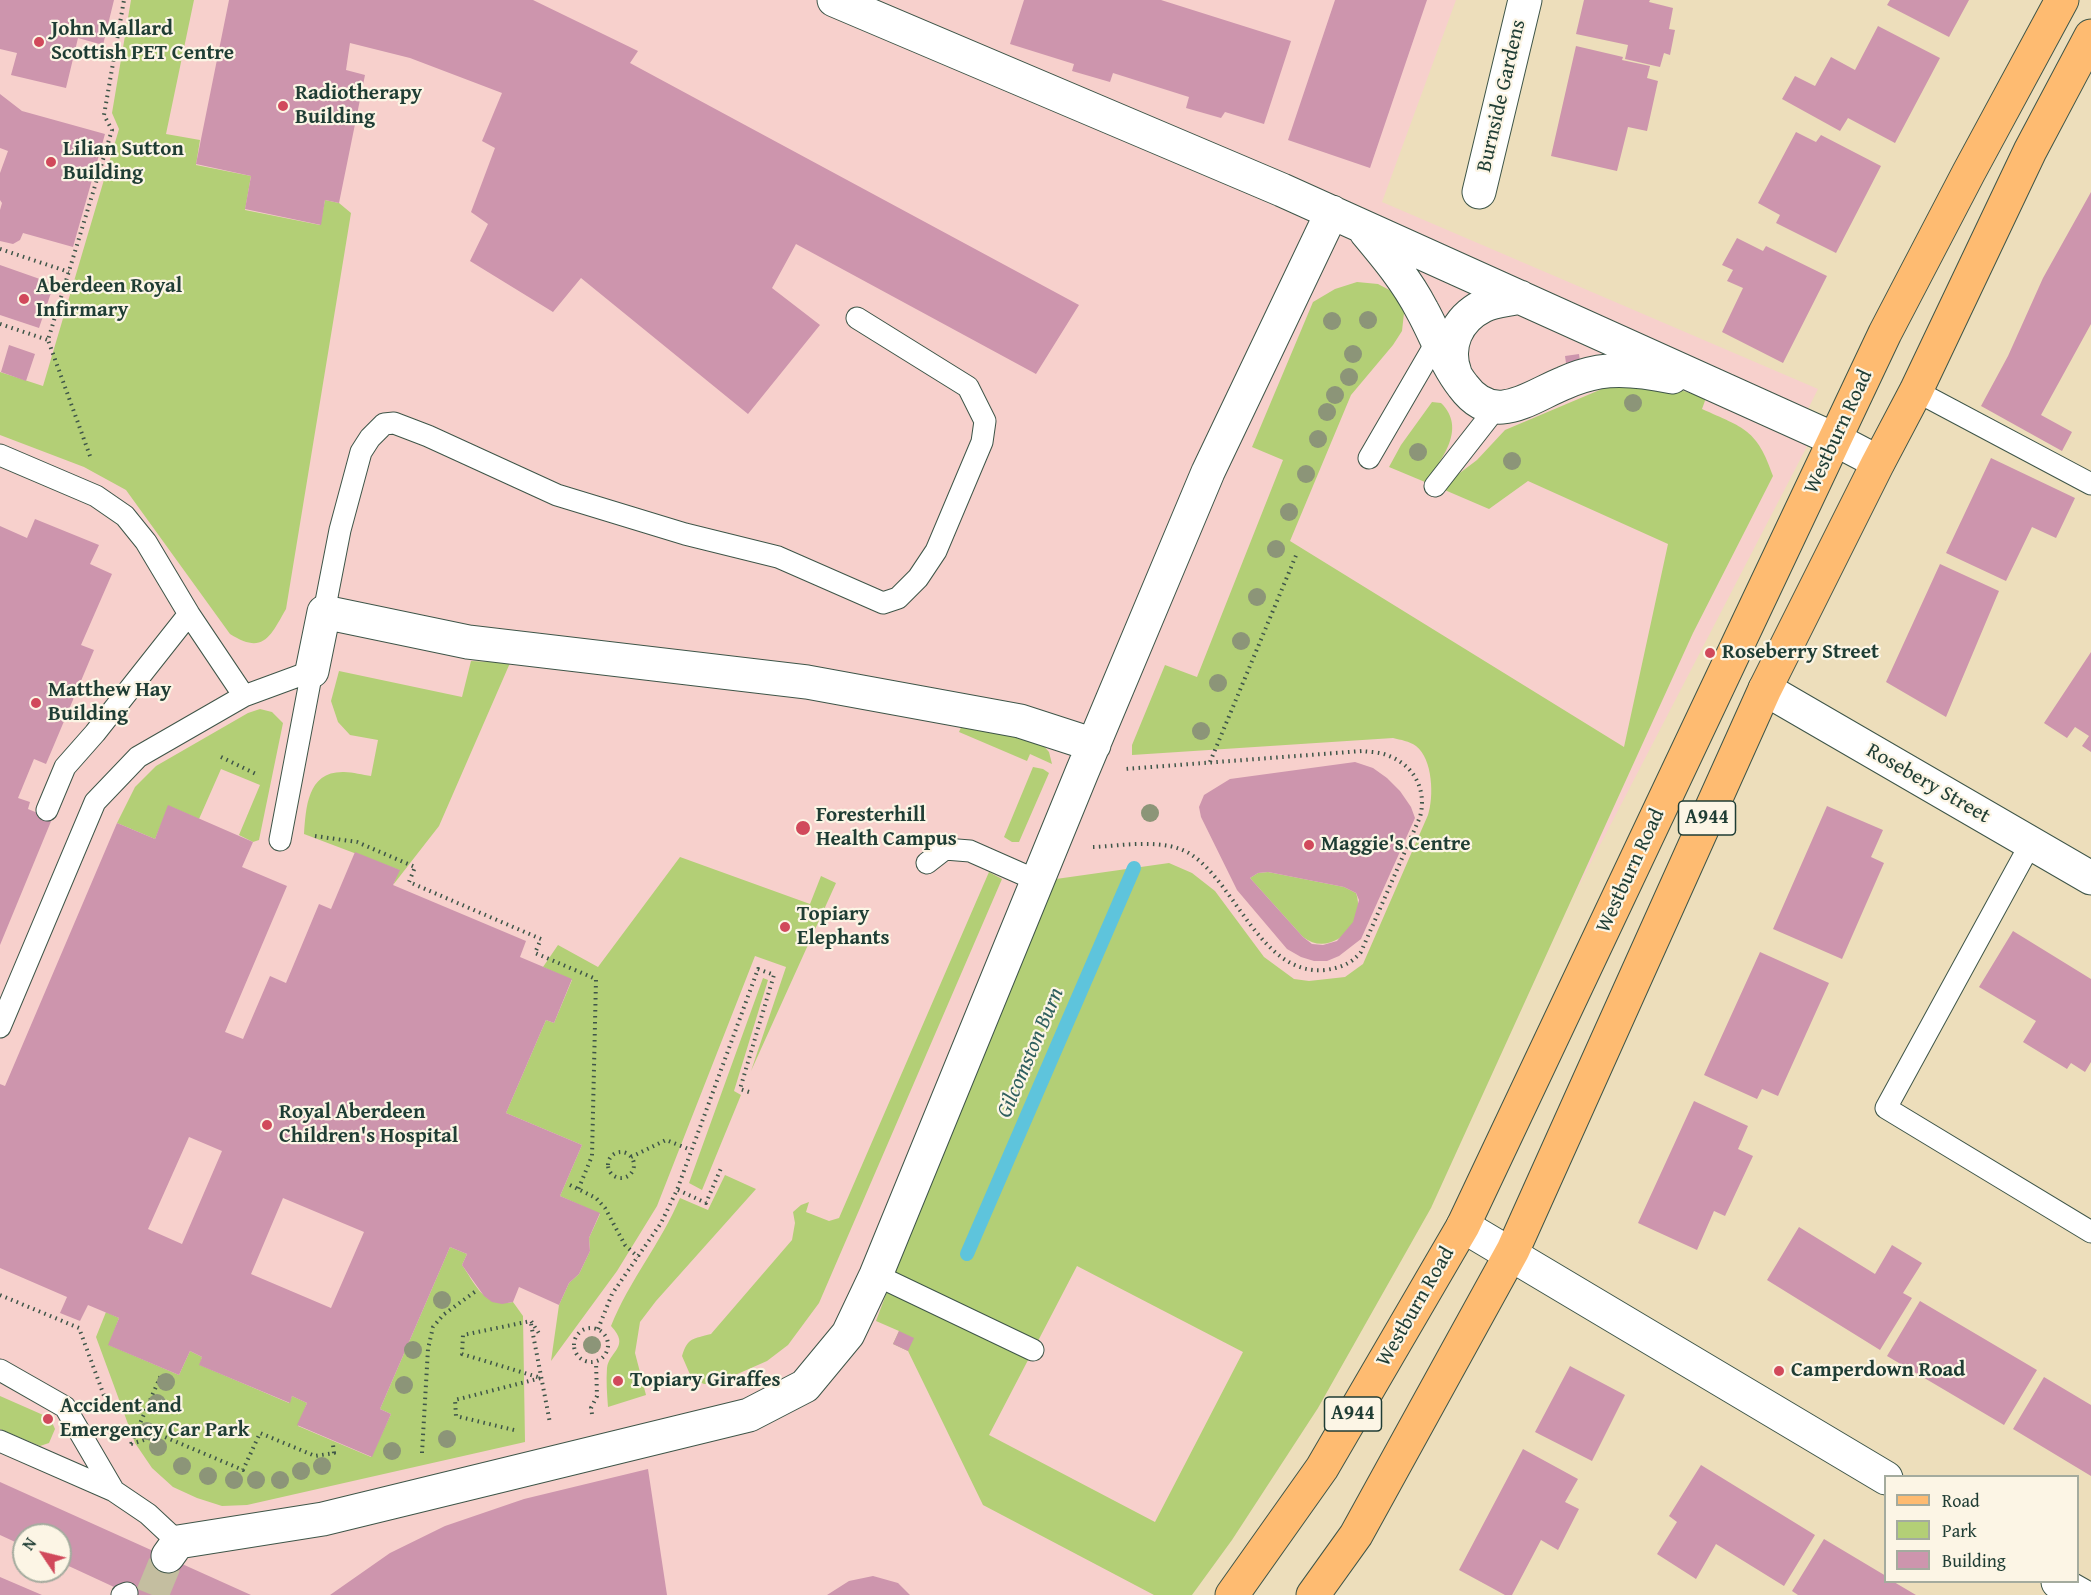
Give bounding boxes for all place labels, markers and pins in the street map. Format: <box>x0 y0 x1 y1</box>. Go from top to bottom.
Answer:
place label: John Mallard Scottish PET Centre <box>51 17 234 67</box>
marker: John Mallard Scottish PET Centre <box>32 35 46 49</box>
place label: Radiotherapy Building <box>295 81 422 131</box>
marker: Radiotherapy Building <box>276 99 290 113</box>
place label: Lilian Sutton Building <box>63 137 184 187</box>
marker: Lilian Sutton Building <box>44 155 58 169</box>
place label: Aberdeen Royal Infirmary <box>36 274 182 324</box>
marker: Aberdeen Royal Infirmary <box>17 292 31 306</box>
place label: Roseberry Street <box>1722 640 1879 666</box>
marker: Roseberry Street <box>1703 646 1717 660</box>
place label: Matthew Hay Building <box>48 678 171 728</box>
marker: Matthew Hay Building <box>29 696 43 710</box>
place label: Foresterhill Health Campus <box>816 803 957 853</box>
marker: Foresterhill Health Campus <box>794 819 812 837</box>
place label: Maggie's Centre <box>1321 832 1470 858</box>
marker: Maggie's Centre <box>1302 838 1316 852</box>
place label: Topiary Elephants <box>797 902 890 952</box>
marker: Topiary Elephants <box>778 920 792 934</box>
place label: Royal Aberdeen Children's Hospital <box>279 1100 458 1150</box>
marker: Royal Aberdeen Children's Hospital <box>260 1118 274 1132</box>
place label: Camperdown Road <box>1791 1358 1965 1384</box>
marker: Camperdown Road <box>1772 1364 1786 1378</box>
place label: Topiary Giraffes <box>630 1368 780 1394</box>
marker: Topiary Giraffes <box>611 1374 625 1388</box>
place label: Accident and Emergency Car Park <box>60 1394 250 1444</box>
marker: Accident and Emergency Car Park <box>41 1412 55 1426</box>

